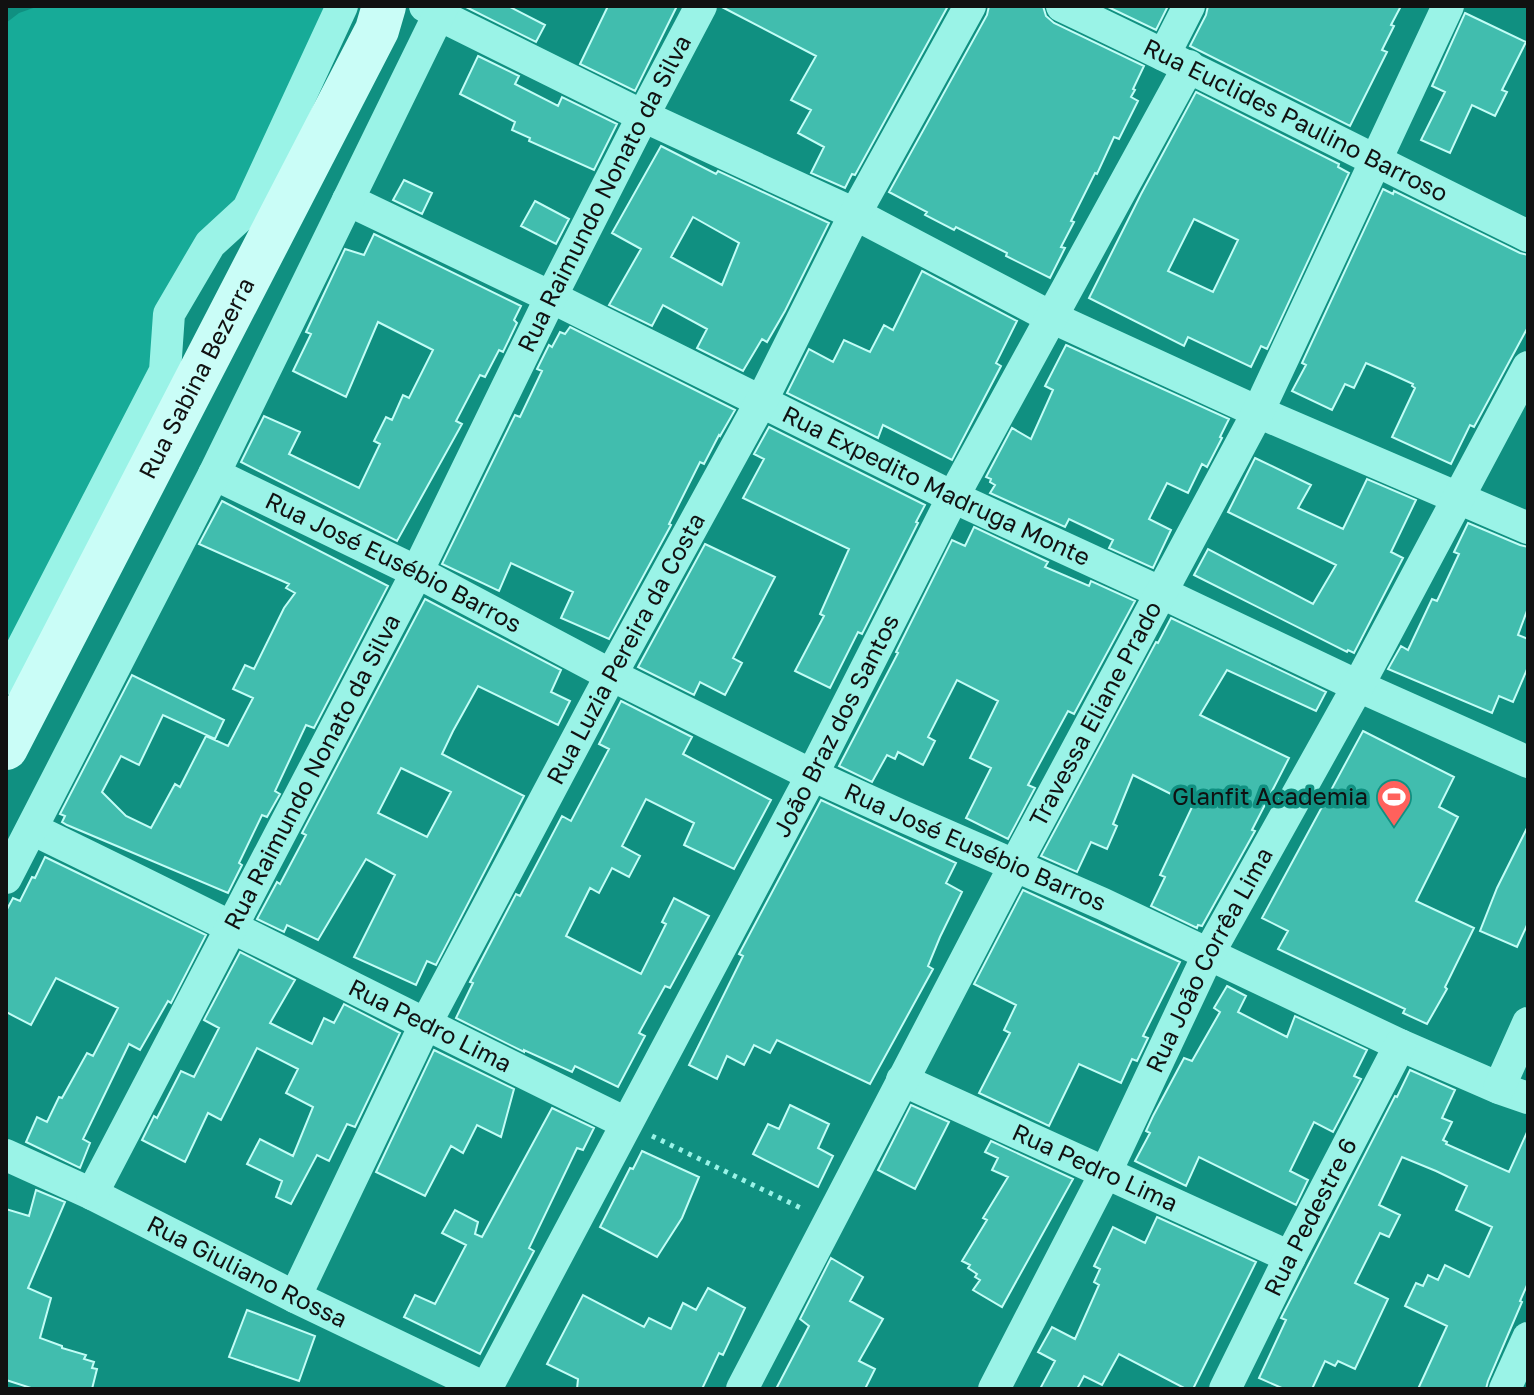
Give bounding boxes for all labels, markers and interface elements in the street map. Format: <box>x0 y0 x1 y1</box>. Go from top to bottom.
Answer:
street label: Rua Raimundo Nonato da Silva <box>510 30 696 356</box>
street label: Rua Euclides Paulino Barroso <box>1139 31 1453 207</box>
street label: Rua Sabina Bezerra <box>132 272 260 483</box>
street label: Rua Expedito Madruga Monte <box>778 398 1095 571</box>
street label: Rua José Eusébio Barros <box>261 485 527 638</box>
street label: Rua Luzia Pereira da Costa <box>540 507 710 789</box>
street label: Travessa Eliane Prado <box>1022 596 1167 831</box>
street label: Rua Raimundo Nonato da Silva <box>217 609 406 934</box>
street label: João Braz dos Santos <box>766 609 904 842</box>
street label: Rua José Eusébio Barros <box>840 776 1111 917</box>
sports icon: Glanfit Academia <box>1375 778 1413 828</box>
place label: Glanfit Academia <box>1172 781 1368 810</box>
street label: Rua João Corrêa Lima <box>1139 842 1278 1077</box>
street label: Rua Pedro Lima <box>344 972 517 1077</box>
street label: Rua Pedro Lima <box>1008 1116 1183 1217</box>
street label: Rua Pedestre 6 <box>1257 1133 1362 1301</box>
street label: Rua Giuliano Rossa <box>143 1208 352 1333</box>

